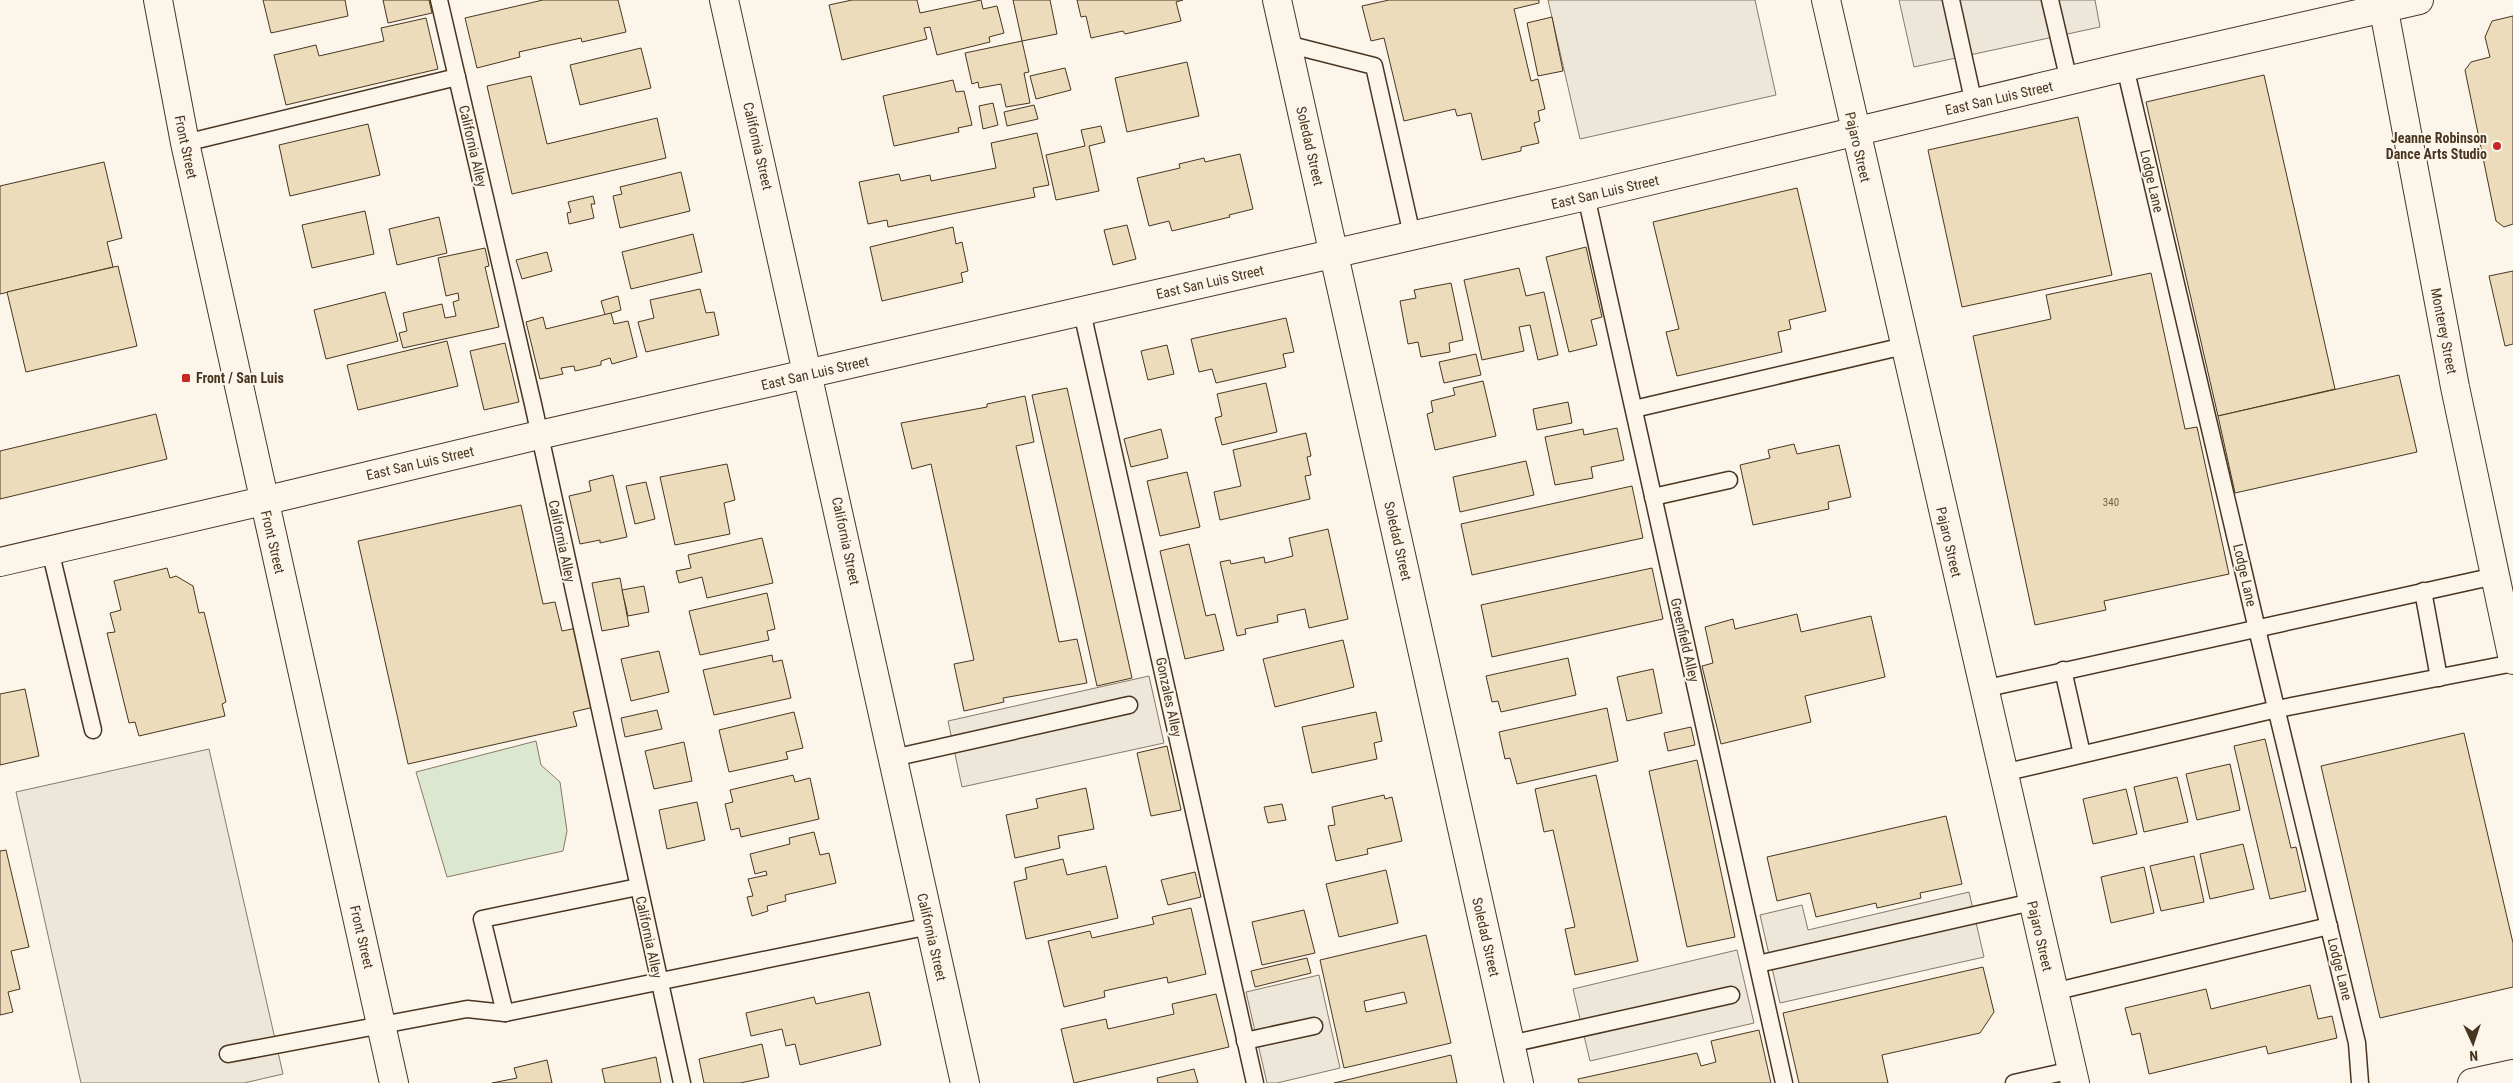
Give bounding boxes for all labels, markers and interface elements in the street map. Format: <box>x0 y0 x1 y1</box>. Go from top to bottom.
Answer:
street label: East San Luis Street <box>1944 78 2054 118</box>
street label: California Street <box>740 101 776 191</box>
street label: California Alley <box>456 104 490 189</box>
street label: Soledad Street <box>1293 105 1327 187</box>
street label: Pajaro Street <box>1842 110 1874 184</box>
street label: Front Street <box>171 114 201 180</box>
place label: Jeanne Robinson Dance Arts Studio <box>2386 130 2487 162</box>
marker: Jeanne Robinson Dance Arts Studio <box>2491 140 2503 152</box>
street label: Lodge Lane <box>2137 148 2167 214</box>
street label: East San Luis Street <box>1550 172 1660 212</box>
street label: East San Luis Street <box>1155 262 1265 302</box>
street label: Monterey Street <box>2428 286 2460 376</box>
street label: East San Luis Street <box>760 353 870 393</box>
place label: Front / San Luis <box>196 370 284 386</box>
marker: Front / San Luis <box>180 372 192 384</box>
street label: East San Luis Street <box>365 443 475 483</box>
street label: California Street <box>829 496 863 586</box>
house number: 340 <box>2103 496 2119 509</box>
street label: California Alley <box>545 498 579 584</box>
street label: Soledad Street <box>1381 500 1415 582</box>
street label: Pajaro Street <box>1933 505 1965 579</box>
street label: Front Street <box>258 509 288 575</box>
street label: Lodge Lane <box>2230 542 2260 608</box>
street label: Greenfield Alley <box>1668 596 1702 684</box>
street label: Gonzales Alley <box>1153 656 1185 738</box>
street label: California Street <box>914 892 950 982</box>
street label: California Alley <box>632 894 666 980</box>
street label: Soledad Street <box>1469 896 1503 978</box>
street label: Pajaro Street <box>2024 899 2056 973</box>
street label: Front Street <box>347 904 377 970</box>
street label: Lodge Lane <box>2324 936 2356 1002</box>
north arrow <box>2448 1018 2498 1068</box>
text: N <box>2469 1048 2478 1064</box>

